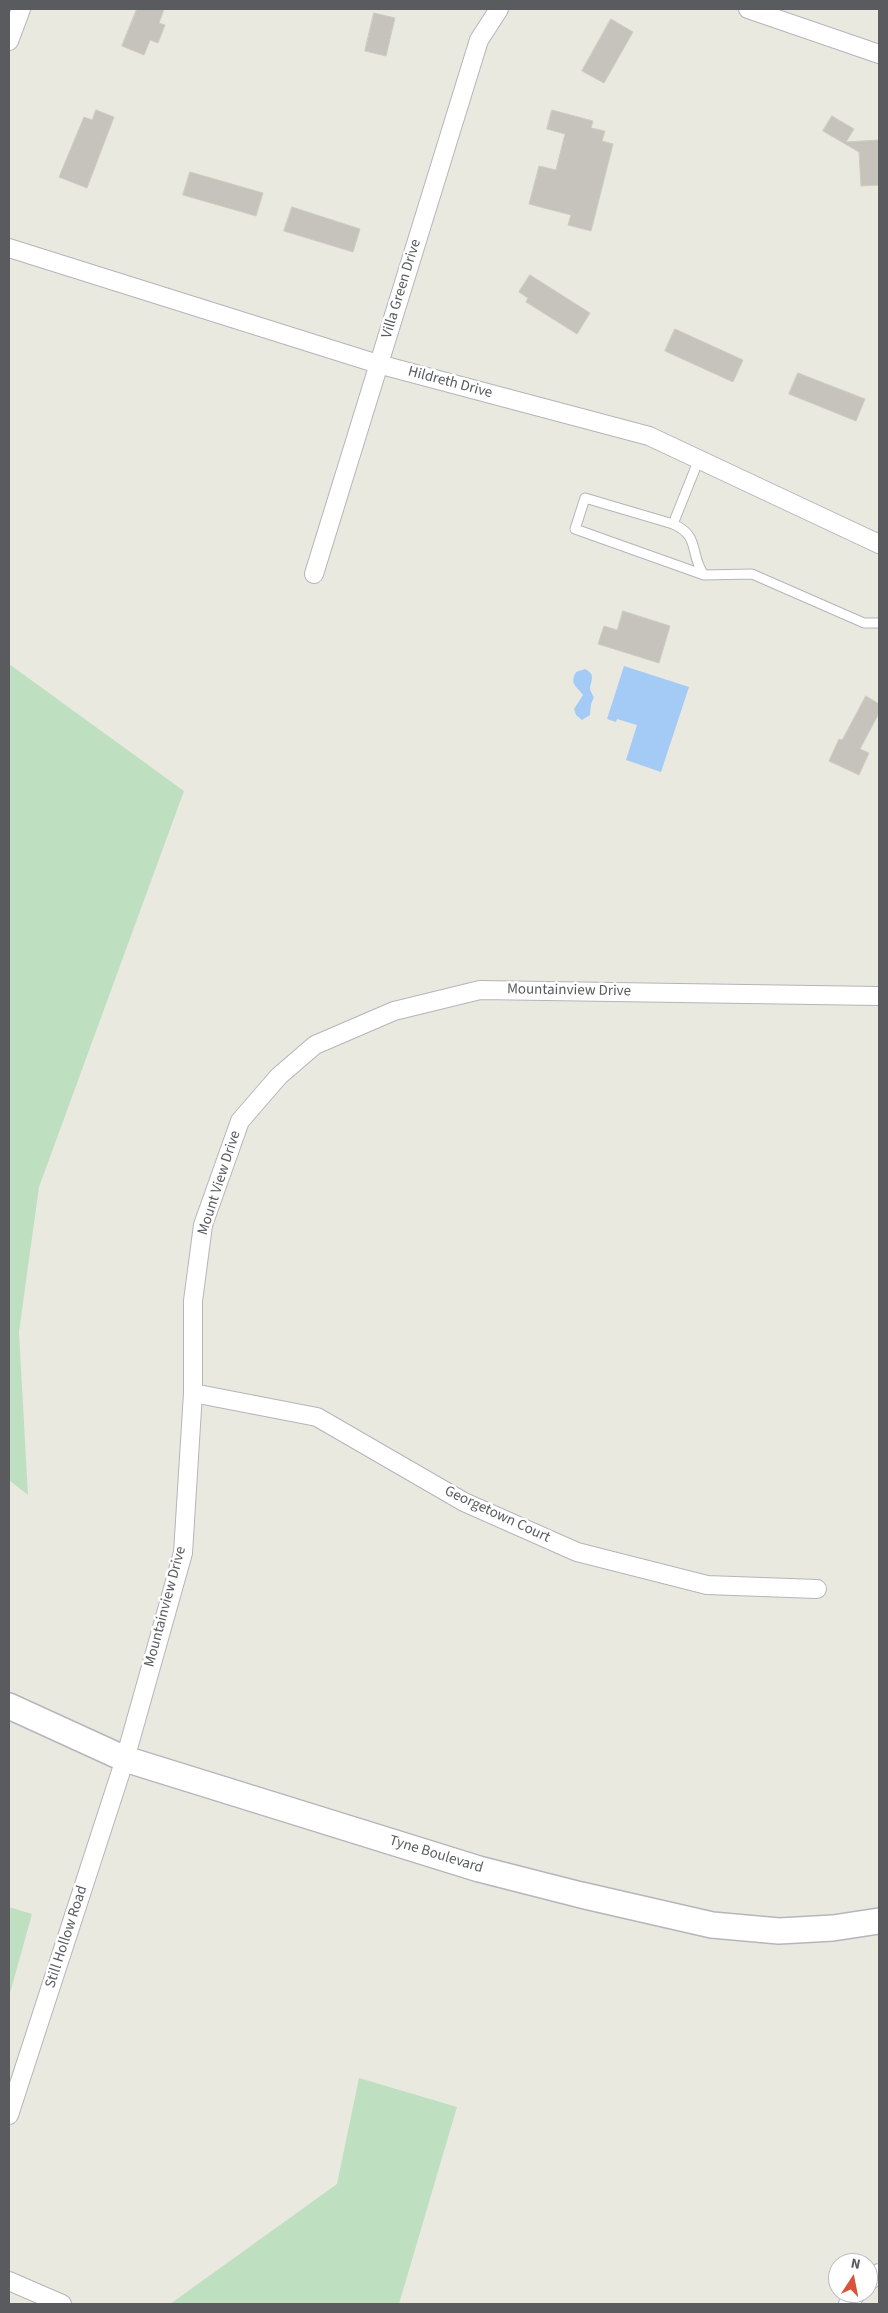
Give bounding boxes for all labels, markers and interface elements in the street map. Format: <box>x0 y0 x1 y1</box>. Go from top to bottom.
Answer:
street label: Villa Green Drive <box>378 237 426 341</box>
street label: Hildreth Drive <box>406 363 494 403</box>
street label: Mountainview Drive <box>507 981 631 1001</box>
street label: Mount View Drive <box>195 1129 245 1237</box>
street label: Georgetown Court <box>441 1483 553 1547</box>
street label: Mountainview Drive <box>141 1545 191 1669</box>
street label: Tyne Boulevard <box>387 1832 485 1878</box>
street label: Still Hollow Road <box>42 1883 92 1991</box>
north arrow <box>828 2253 878 2303</box>
text: N <box>849 2254 862 2275</box>

